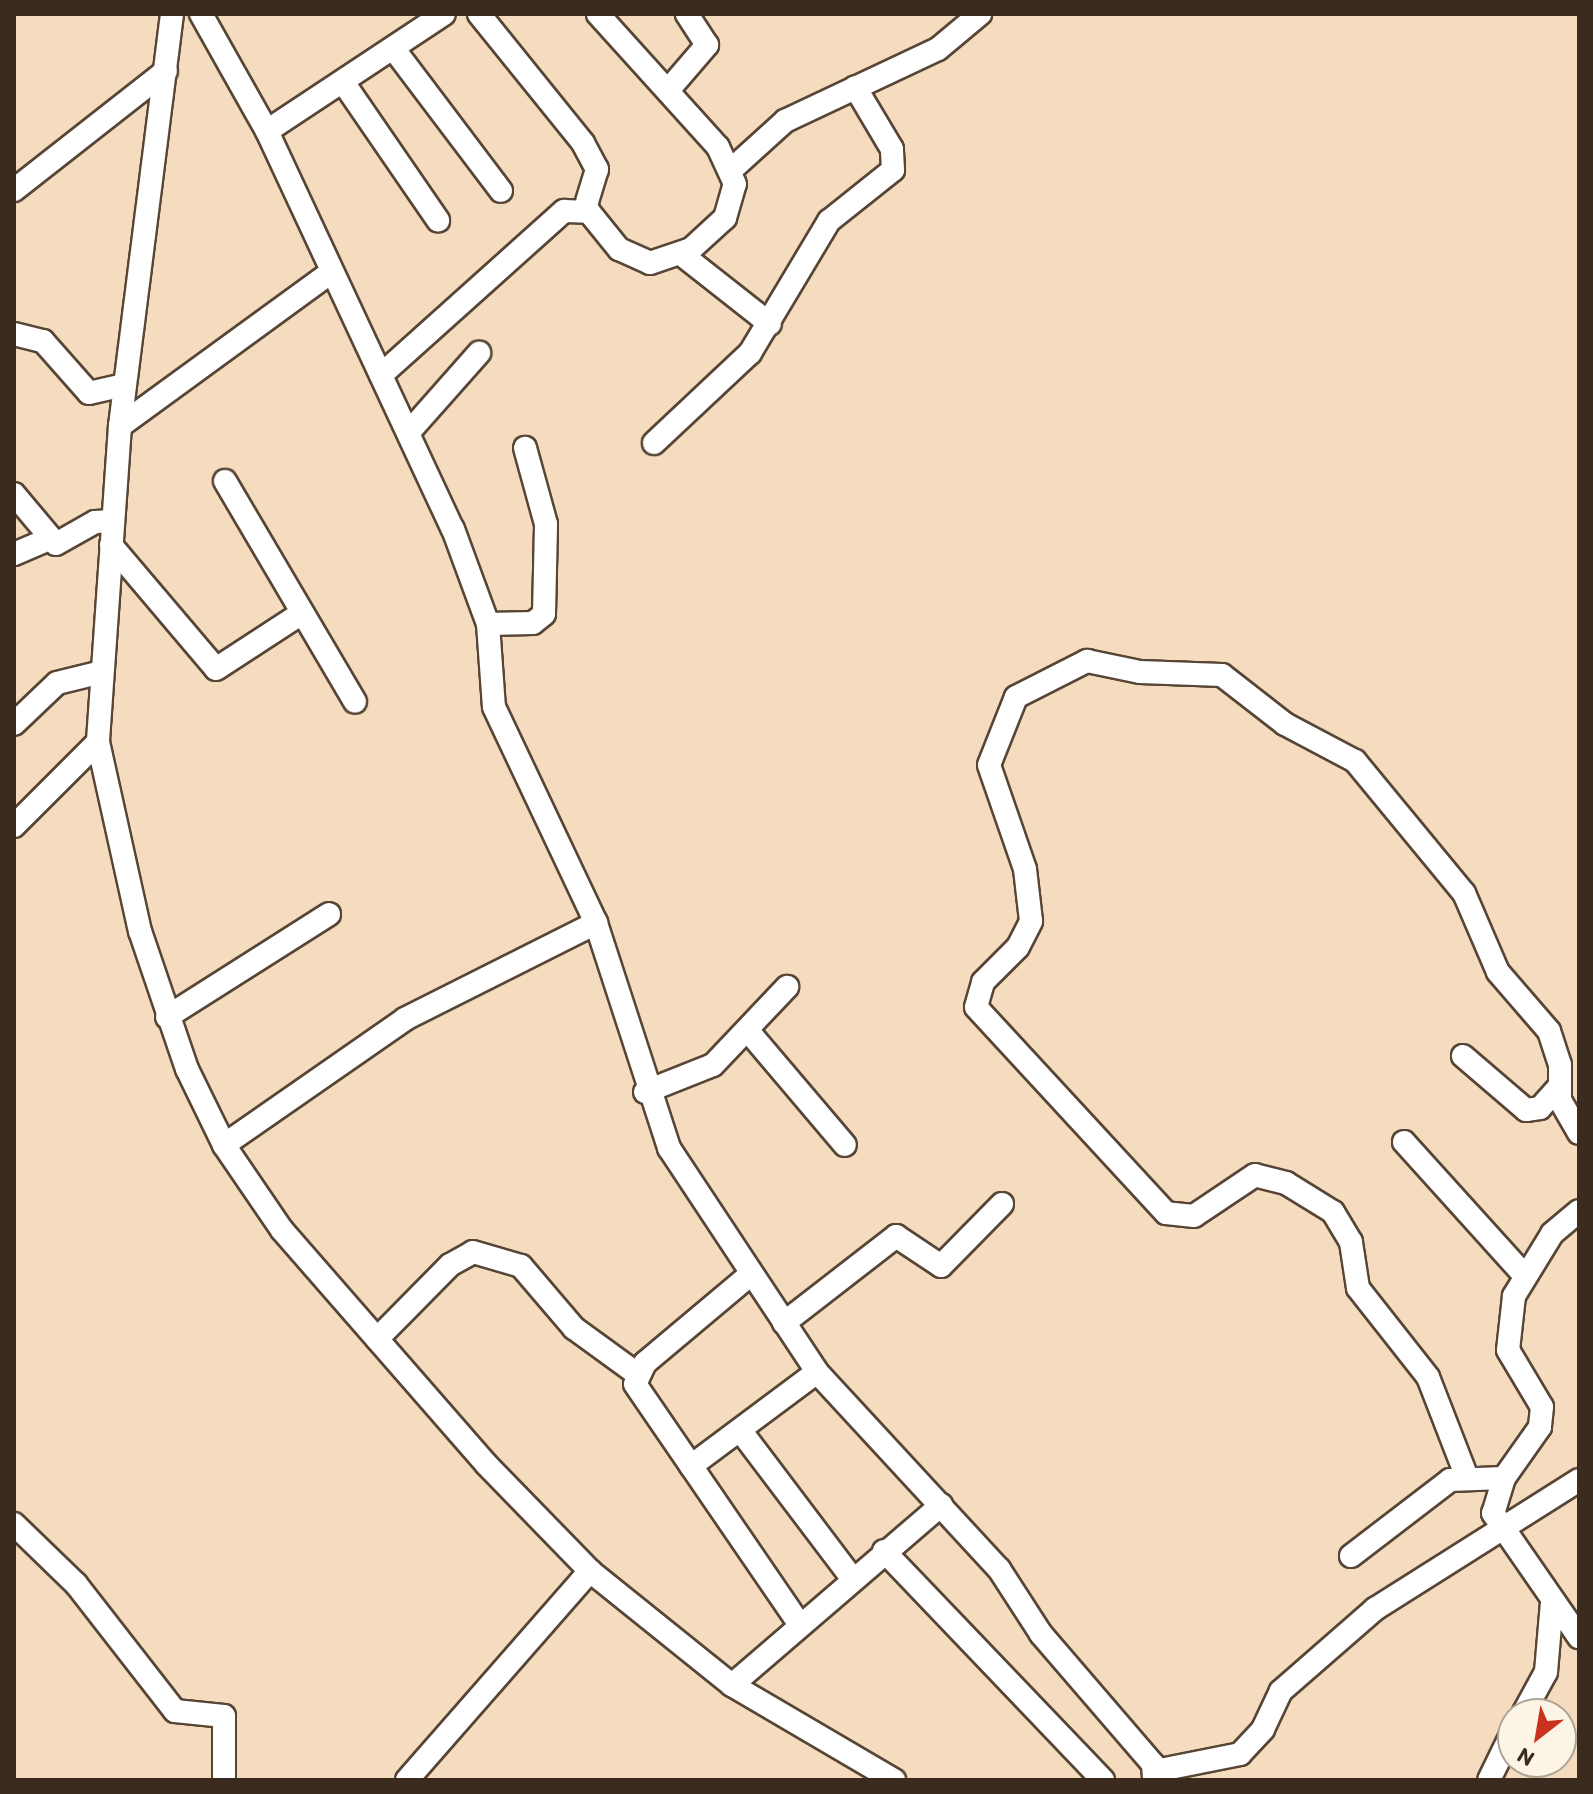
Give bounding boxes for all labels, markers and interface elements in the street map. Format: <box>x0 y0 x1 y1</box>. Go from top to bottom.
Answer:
north arrow <box>1497 1698 1577 1778</box>
text: N <box>1512 1742 1539 1773</box>

